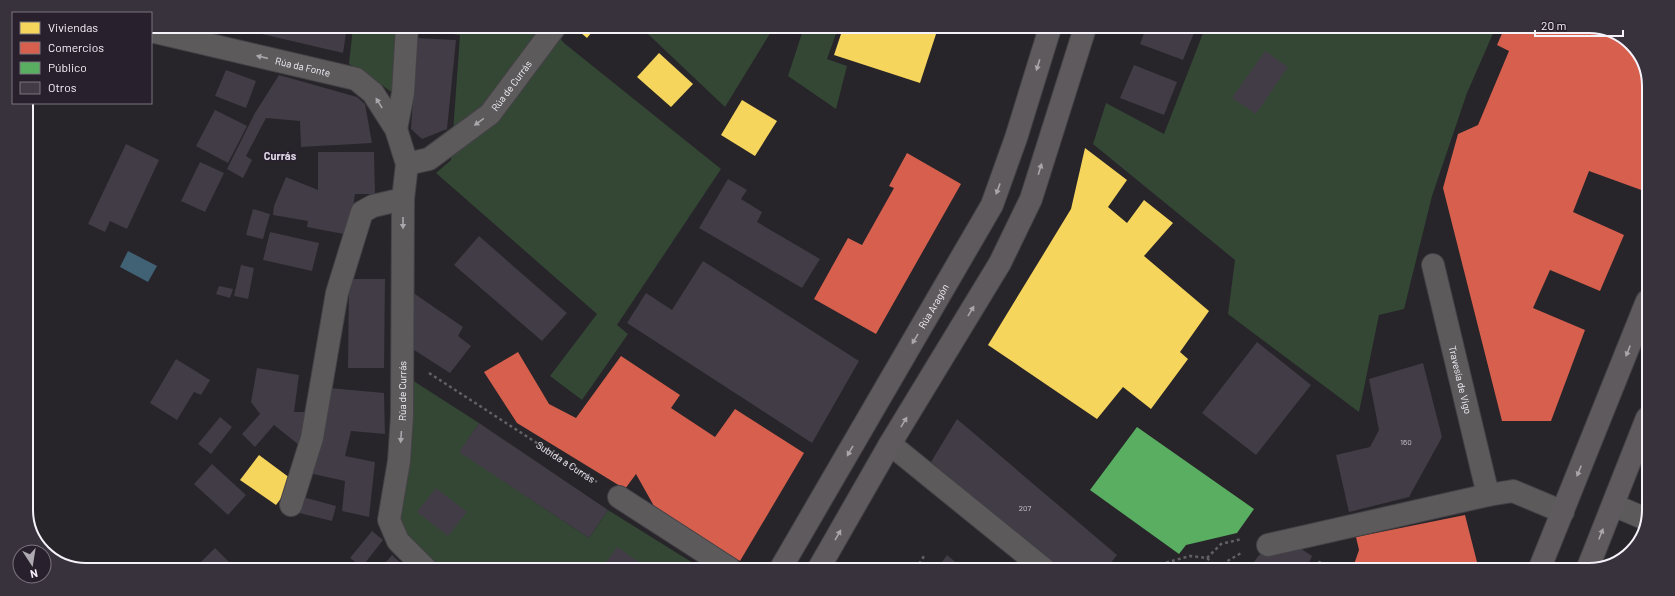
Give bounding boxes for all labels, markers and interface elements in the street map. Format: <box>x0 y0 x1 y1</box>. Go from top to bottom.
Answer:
legend <box>12 12 152 104</box>
scale bar <box>1535 12 1623 38</box>
text: 20 m <box>1541 18 1567 32</box>
text: Viviendas <box>48 20 98 34</box>
text: Comercios <box>48 40 104 54</box>
one-way arrow <box>256 54 268 60</box>
street label: Rúa da Fonte <box>274 54 332 79</box>
street label: Rúa de Currás <box>488 58 534 113</box>
one-way arrow <box>1035 59 1041 71</box>
text: Público <box>48 60 87 74</box>
text: Otros <box>48 80 77 94</box>
one-way arrow <box>375 98 383 108</box>
one-way arrow <box>473 118 484 127</box>
district label: Currás <box>264 149 297 162</box>
one-way arrow <box>1037 163 1043 175</box>
one-way arrow <box>995 183 1001 195</box>
one-way arrow <box>400 217 406 230</box>
street label: Rúa Aragón <box>916 282 951 330</box>
one-way arrow <box>967 305 974 317</box>
one-way arrow <box>912 333 919 345</box>
street label: Travesía de Vigo <box>1446 344 1474 415</box>
one-way arrow <box>1624 345 1630 357</box>
street label: Rúa de Currás <box>396 361 408 421</box>
one-way arrow <box>900 416 907 428</box>
one-way arrow <box>397 431 404 443</box>
house number: 160 <box>1400 437 1412 447</box>
street label: Subida a Currás <box>534 438 598 485</box>
one-way arrow <box>846 445 853 457</box>
one-way arrow <box>1576 466 1582 478</box>
house number: 207 <box>1019 503 1032 513</box>
one-way arrow <box>1599 527 1605 539</box>
one-way arrow <box>835 529 842 541</box>
north arrow <box>12 544 52 584</box>
text: N <box>29 567 39 581</box>

